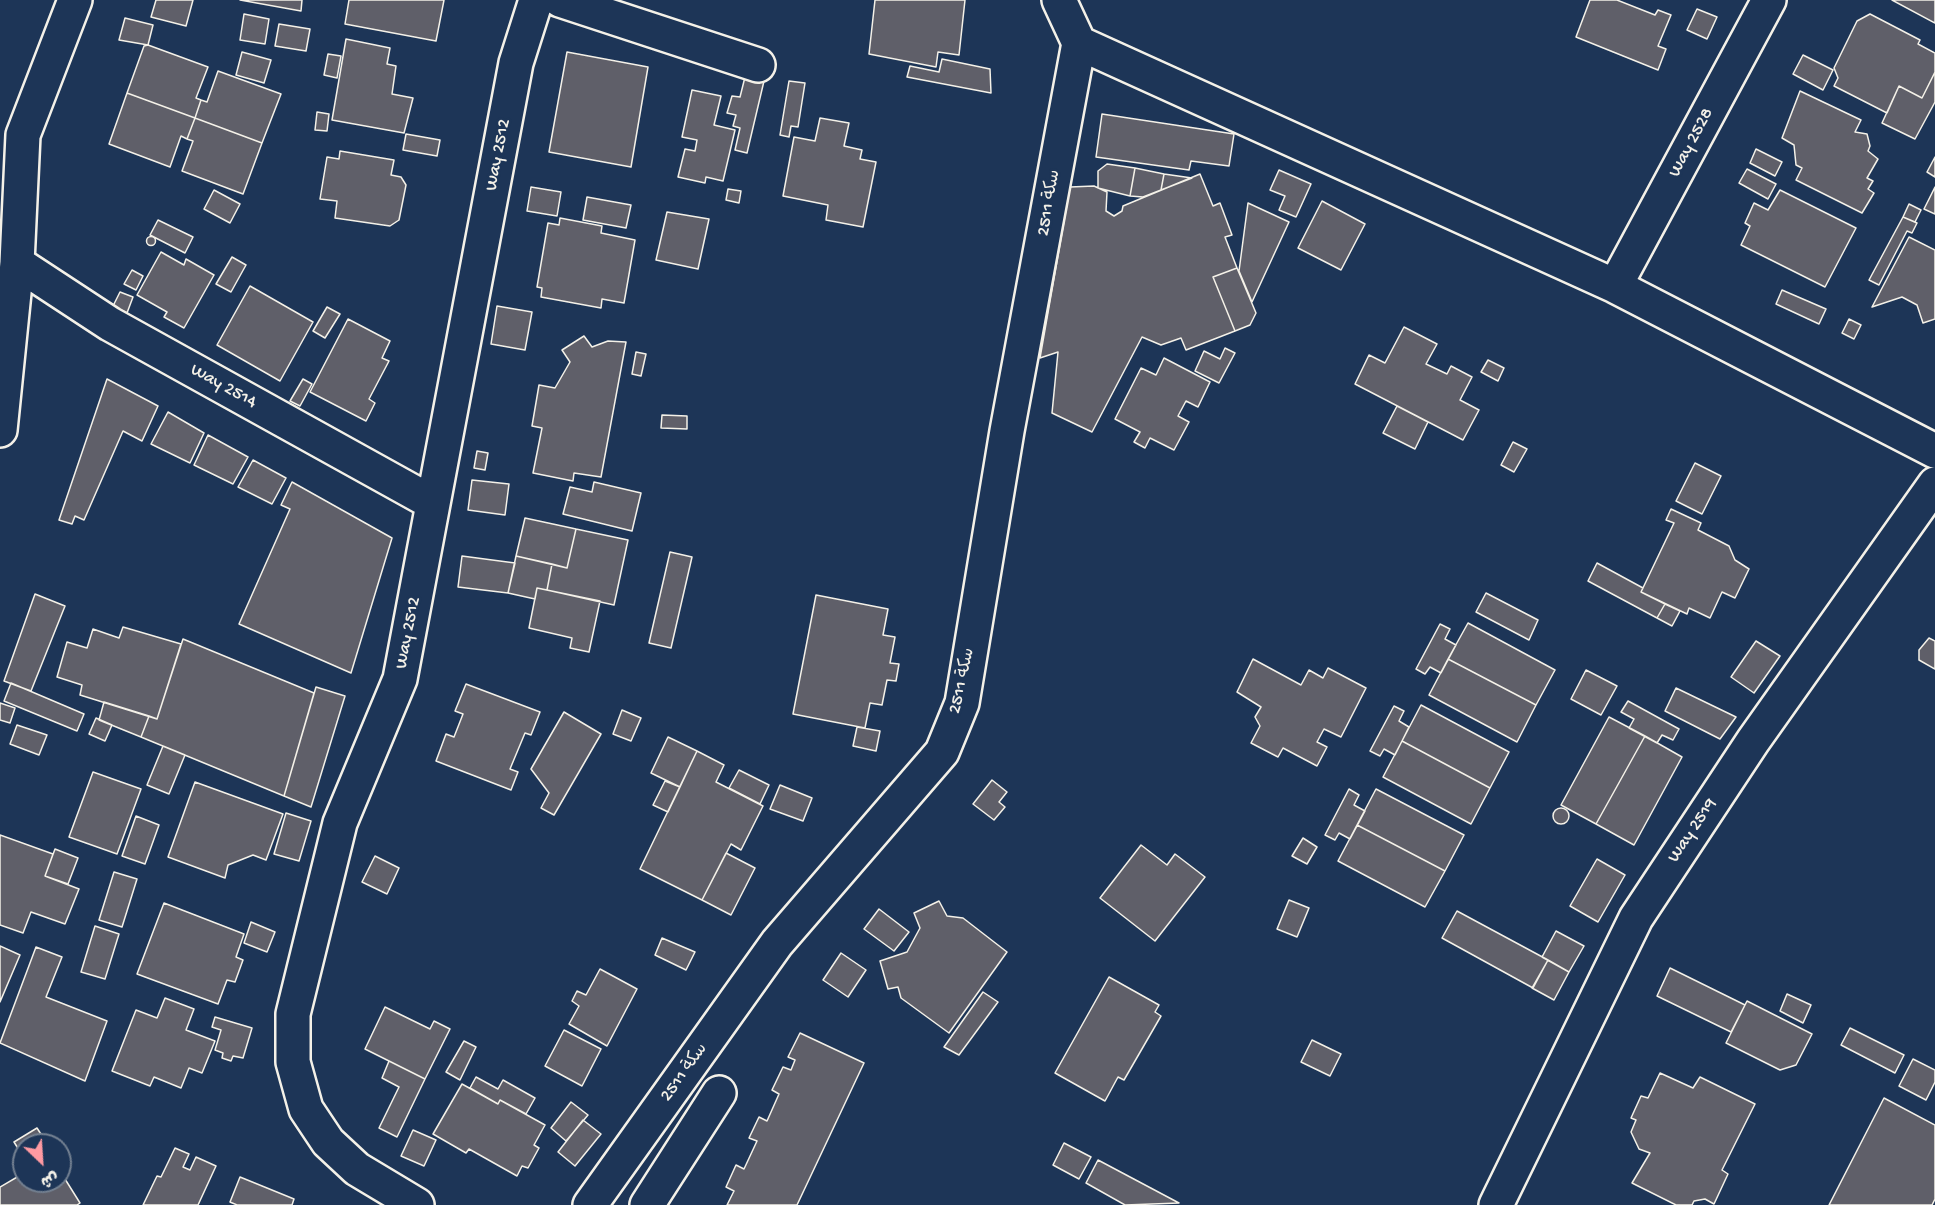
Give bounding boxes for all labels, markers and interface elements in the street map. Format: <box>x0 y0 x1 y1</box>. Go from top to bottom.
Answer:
street label: Way 2528 <box>1665 105 1719 181</box>
street label: Way 2512 <box>481 117 517 193</box>
street label: سكة 2511 <box>1034 168 1066 238</box>
street label: Way 2514 <box>186 360 260 414</box>
street label: Way 2512 <box>391 595 427 671</box>
street label: سكة 2511 <box>945 646 981 716</box>
street label: Way 2519 <box>1664 795 1722 867</box>
street label: سكة 2511 <box>657 1040 713 1106</box>
north arrow <box>12 1133 72 1193</box>
text: ش <box>37 1166 61 1190</box>

